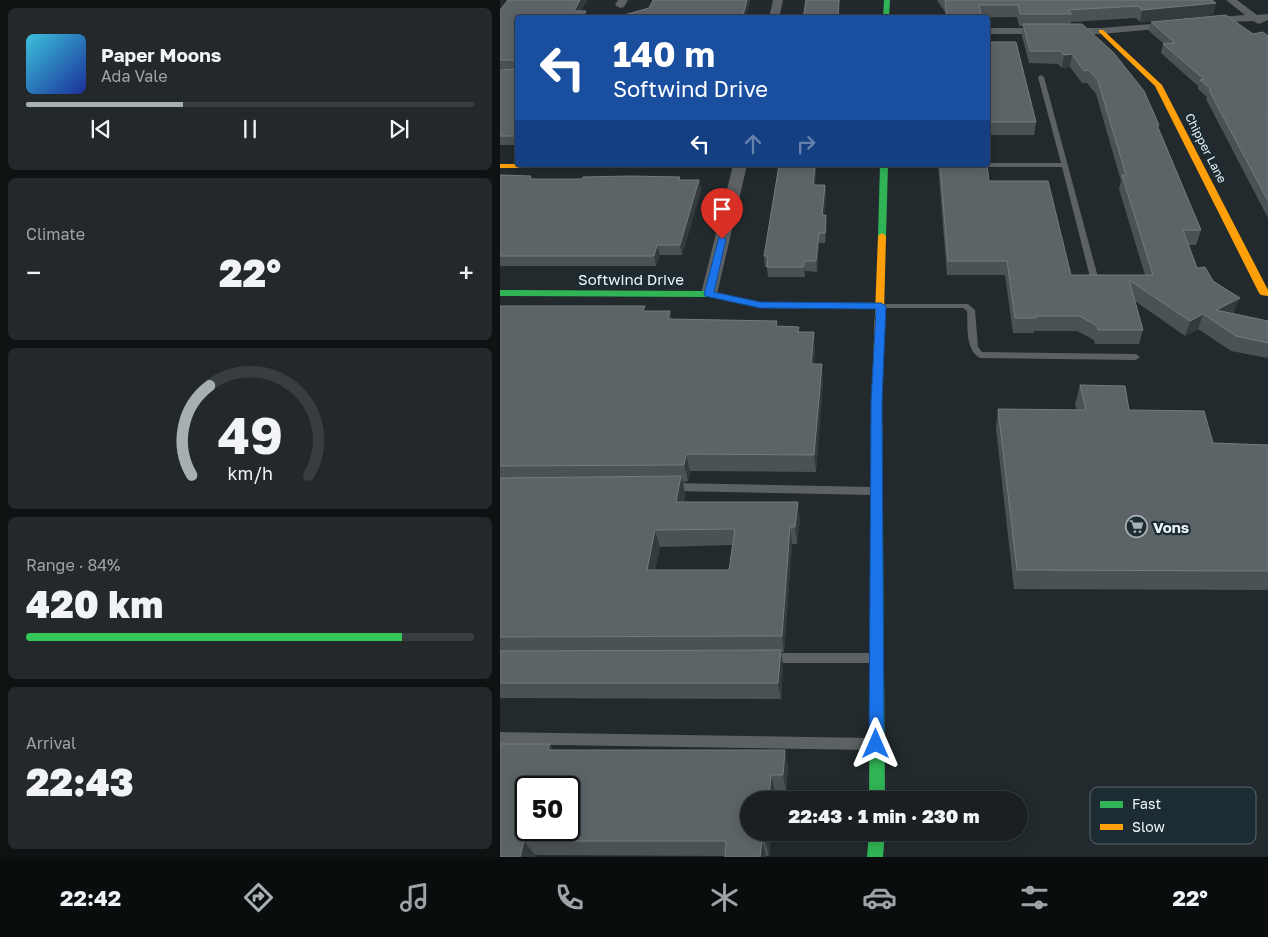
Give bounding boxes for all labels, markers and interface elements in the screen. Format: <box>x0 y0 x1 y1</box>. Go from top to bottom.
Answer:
text: 140 m <box>613 33 715 75</box>
icon: left <box>530 35 595 100</box>
text: Paper Moons <box>101 43 221 66</box>
text: Ada Vale <box>101 66 167 86</box>
text: Softwind Drive <box>613 75 768 102</box>
street label: Chipper Lane <box>1182 111 1230 185</box>
icon: previous <box>87 115 115 143</box>
icon: pause <box>236 115 264 143</box>
icon: next <box>385 115 413 143</box>
icon: left <box>686 130 714 158</box>
icon: ahead <box>739 130 767 158</box>
icon: right <box>792 130 820 158</box>
pin <box>701 188 743 239</box>
icon: arrive <box>708 195 736 223</box>
text: Climate <box>26 224 85 244</box>
text: 22° <box>219 250 281 295</box>
text: − <box>26 256 41 289</box>
text: + <box>459 256 474 289</box>
street label: Softwind Drive <box>578 270 684 288</box>
text: 49 <box>217 403 283 465</box>
text: km/h <box>227 462 273 484</box>
supermarket icon: Vons <box>1125 515 1149 539</box>
place label: Vons <box>1153 518 1189 536</box>
text: Range · 84% <box>26 555 120 575</box>
text: 420 km <box>26 581 163 626</box>
position arrow <box>849 717 901 769</box>
text: Arrival <box>26 733 76 753</box>
text: 22:43 <box>26 759 134 804</box>
speed limit sign: 50 <box>515 776 580 841</box>
legend <box>1090 787 1256 844</box>
text: Fast <box>1132 795 1161 812</box>
text: 22:43 · 1 min · 230 m <box>788 804 980 827</box>
text: Slow <box>1132 818 1165 835</box>
icon: directions <box>241 880 276 915</box>
icon: music <box>397 880 432 915</box>
icon: phone <box>552 880 587 915</box>
icon: climate <box>707 880 742 915</box>
icon: car <box>862 880 897 915</box>
icon: filters <box>1017 880 1052 915</box>
text: 22:42 <box>60 884 121 911</box>
text: 22° <box>1172 884 1208 911</box>

